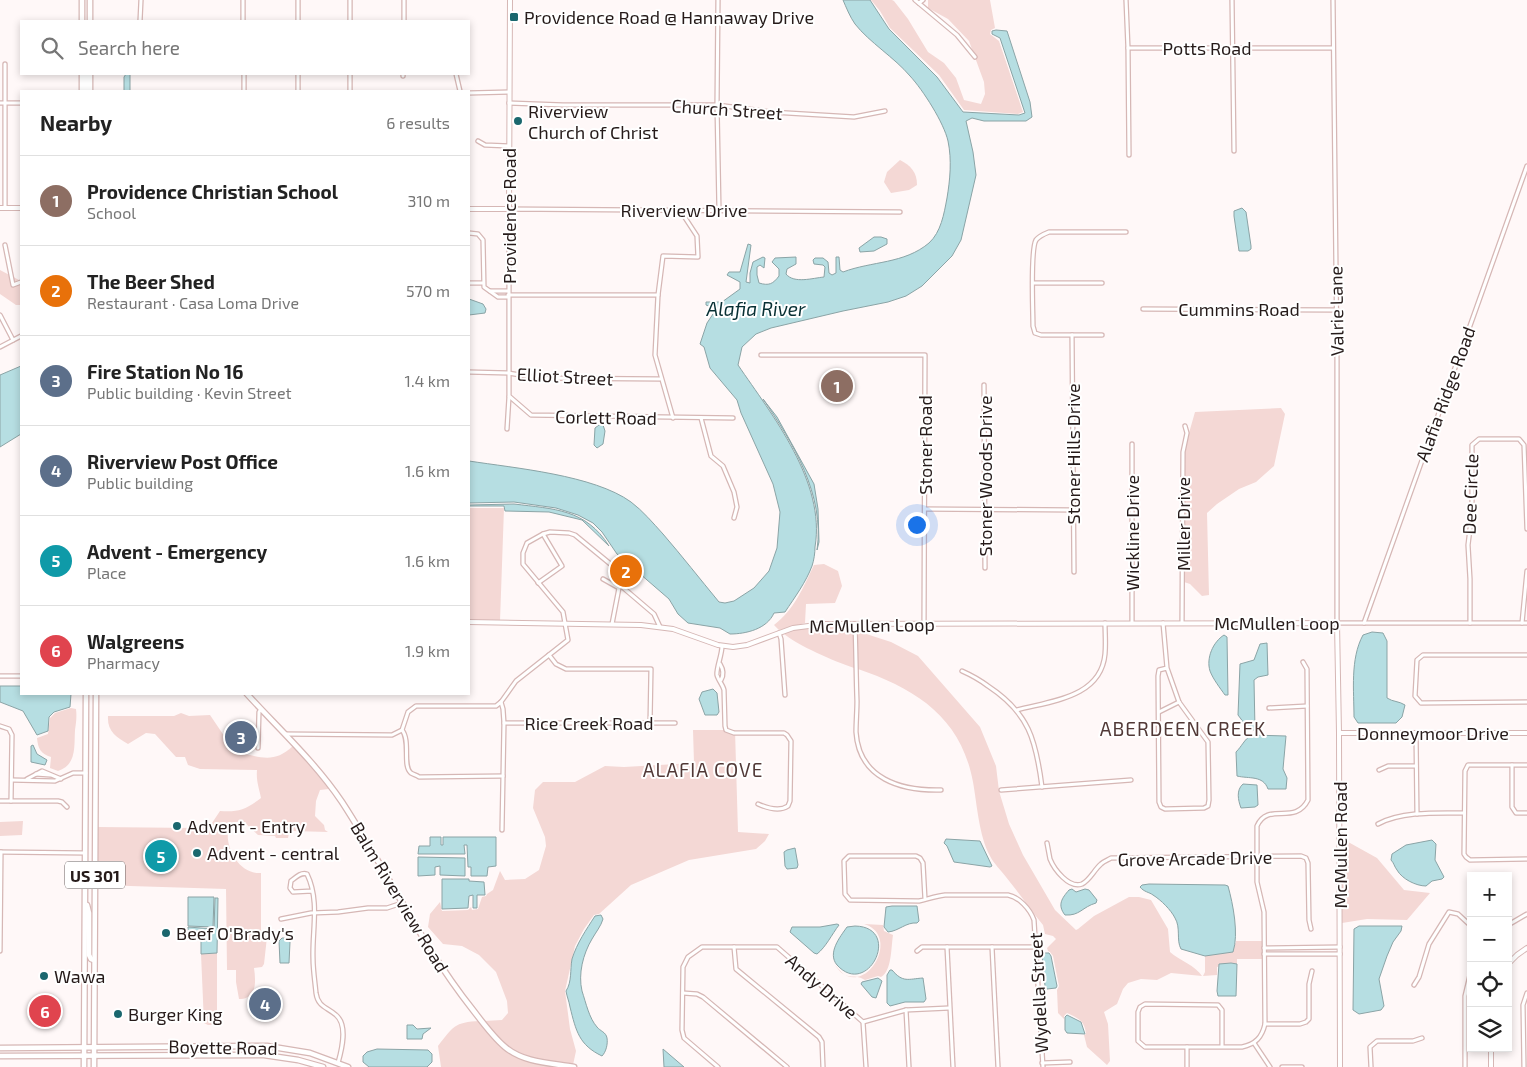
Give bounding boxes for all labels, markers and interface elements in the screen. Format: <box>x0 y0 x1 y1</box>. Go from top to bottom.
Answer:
place label: Providence Road @ Hannaway Drive <box>524 6 814 28</box>
marker: Providence Road @ Hannaway Drive <box>508 11 520 23</box>
search box <box>20 20 470 75</box>
icon: search <box>38 34 66 62</box>
text: Search here <box>78 36 180 59</box>
street label: Potts Road <box>1162 37 1252 59</box>
street label: Church Street <box>671 94 783 124</box>
place label: Riverview Church of Christ <box>528 100 658 143</box>
text: Nearby <box>40 110 112 135</box>
text: 6 results <box>386 113 450 132</box>
marker: Riverview Church of Christ <box>512 115 524 127</box>
street label: Providence Road <box>498 148 520 284</box>
text: Providence Christian School <box>87 180 338 203</box>
text: 1 <box>53 191 59 210</box>
text: 310 m <box>408 191 450 210</box>
street label: Riverview Drive <box>621 199 747 221</box>
text: School <box>87 203 136 222</box>
street label: Valrie Lane <box>1324 266 1348 356</box>
text: The Beer Shed <box>87 270 215 293</box>
text: 2 <box>51 281 61 300</box>
text: 570 m <box>406 281 450 300</box>
text: Restaurant · Casa Loma Drive <box>87 293 299 312</box>
water label: Alafia River <box>705 297 806 320</box>
street label: Cummins Road <box>1178 298 1300 320</box>
street label: Alafia Ridge Road <box>1410 323 1480 465</box>
text: Fire Station No 16 <box>87 360 244 383</box>
street label: Elliot Street <box>516 362 614 390</box>
pin: 1 <box>821 367 853 405</box>
text: 3 <box>51 371 61 390</box>
text: 1.4 km <box>405 371 450 390</box>
text: Public building · Kevin Street <box>87 383 292 402</box>
street label: Stoner Hills Drive <box>1062 383 1084 525</box>
street label: Stoner Road <box>914 395 936 495</box>
street label: Stoner Woods Drive <box>974 395 996 557</box>
street label: Corlett Road <box>555 405 657 429</box>
text: Riverview Post Office <box>87 450 278 473</box>
street label: Dee Circle <box>1458 453 1482 535</box>
text: 4 <box>51 461 61 480</box>
text: 1.6 km <box>405 461 450 480</box>
text: Public building <box>87 473 193 492</box>
street label: Wickline Drive <box>1121 475 1143 591</box>
street label: Miller Drive <box>1172 477 1194 571</box>
your location <box>904 512 930 538</box>
text: Advent - Emergency <box>87 540 267 563</box>
text: 5 <box>52 551 60 570</box>
text: 1.6 km <box>405 551 450 570</box>
pin: 2 <box>610 552 642 590</box>
text: Place <box>87 563 126 582</box>
street label: McMullen Loop <box>1214 612 1340 634</box>
street label: McMullen Loop <box>809 613 935 637</box>
text: Walgreens <box>87 630 184 653</box>
text: 6 <box>51 641 61 660</box>
text: 1.9 km <box>405 641 450 660</box>
text: Pharmacy <box>87 653 160 672</box>
street label: Rice Creek Road <box>525 712 653 734</box>
district label: ABERDEEN CREEK <box>1100 717 1266 740</box>
pin: 3 <box>225 718 257 756</box>
street label: Donneymoor Drive <box>1357 722 1509 744</box>
district label: ALAFIA COVE <box>643 758 763 781</box>
street label: McMullen Road <box>1329 782 1351 908</box>
place label: Advent - Entry <box>187 815 306 837</box>
street label: Balm Riverview Road <box>346 818 454 976</box>
marker: Advent - Entry <box>171 820 183 832</box>
pin: 5 <box>145 837 177 875</box>
place label: Advent - central <box>207 842 340 864</box>
street label: Grove Arcade Drive <box>1117 846 1273 870</box>
marker: Advent - central <box>191 847 203 859</box>
road number: US 301 <box>65 862 125 888</box>
map controls <box>1467 872 1512 1052</box>
button: + <box>1467 872 1512 917</box>
button: − <box>1467 917 1512 962</box>
place label: Beef O'Brady's <box>176 922 294 944</box>
marker: Beef O'Brady's <box>160 927 172 939</box>
street label: Wydella Street <box>1024 932 1052 1054</box>
street label: Andy Drive <box>782 949 862 1023</box>
button: locate <box>1467 962 1512 1007</box>
place label: Wawa <box>54 965 105 987</box>
marker: Wawa <box>38 970 50 982</box>
pin: 4 <box>249 985 281 1023</box>
pin: 6 <box>29 992 61 1030</box>
place label: Burger King <box>128 1003 223 1025</box>
button: layers <box>1467 1007 1512 1052</box>
marker: Burger King <box>112 1008 124 1020</box>
street label: Boyette Road <box>168 1035 278 1059</box>

